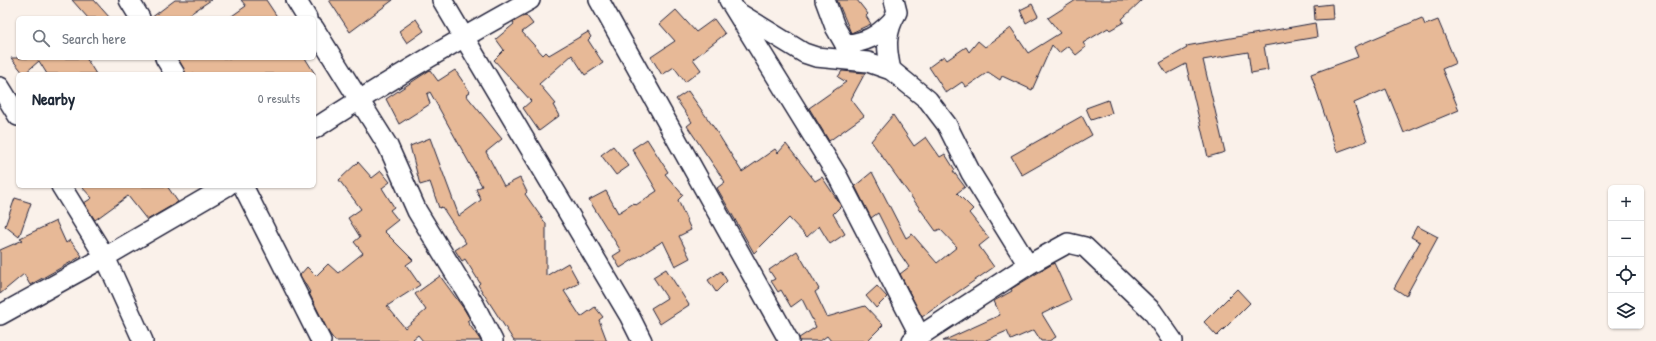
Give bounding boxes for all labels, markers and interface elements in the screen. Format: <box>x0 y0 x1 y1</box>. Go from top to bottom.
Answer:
search box <box>16 16 316 60</box>
icon: search <box>30 27 52 49</box>
text: Search here <box>62 28 126 49</box>
text: Nearby <box>32 87 75 110</box>
text: 0 results <box>258 89 300 107</box>
map controls <box>1608 185 1644 329</box>
button: + <box>1608 185 1644 221</box>
button: − <box>1608 221 1644 257</box>
button: locate <box>1608 257 1644 293</box>
button: layers <box>1608 293 1644 329</box>

